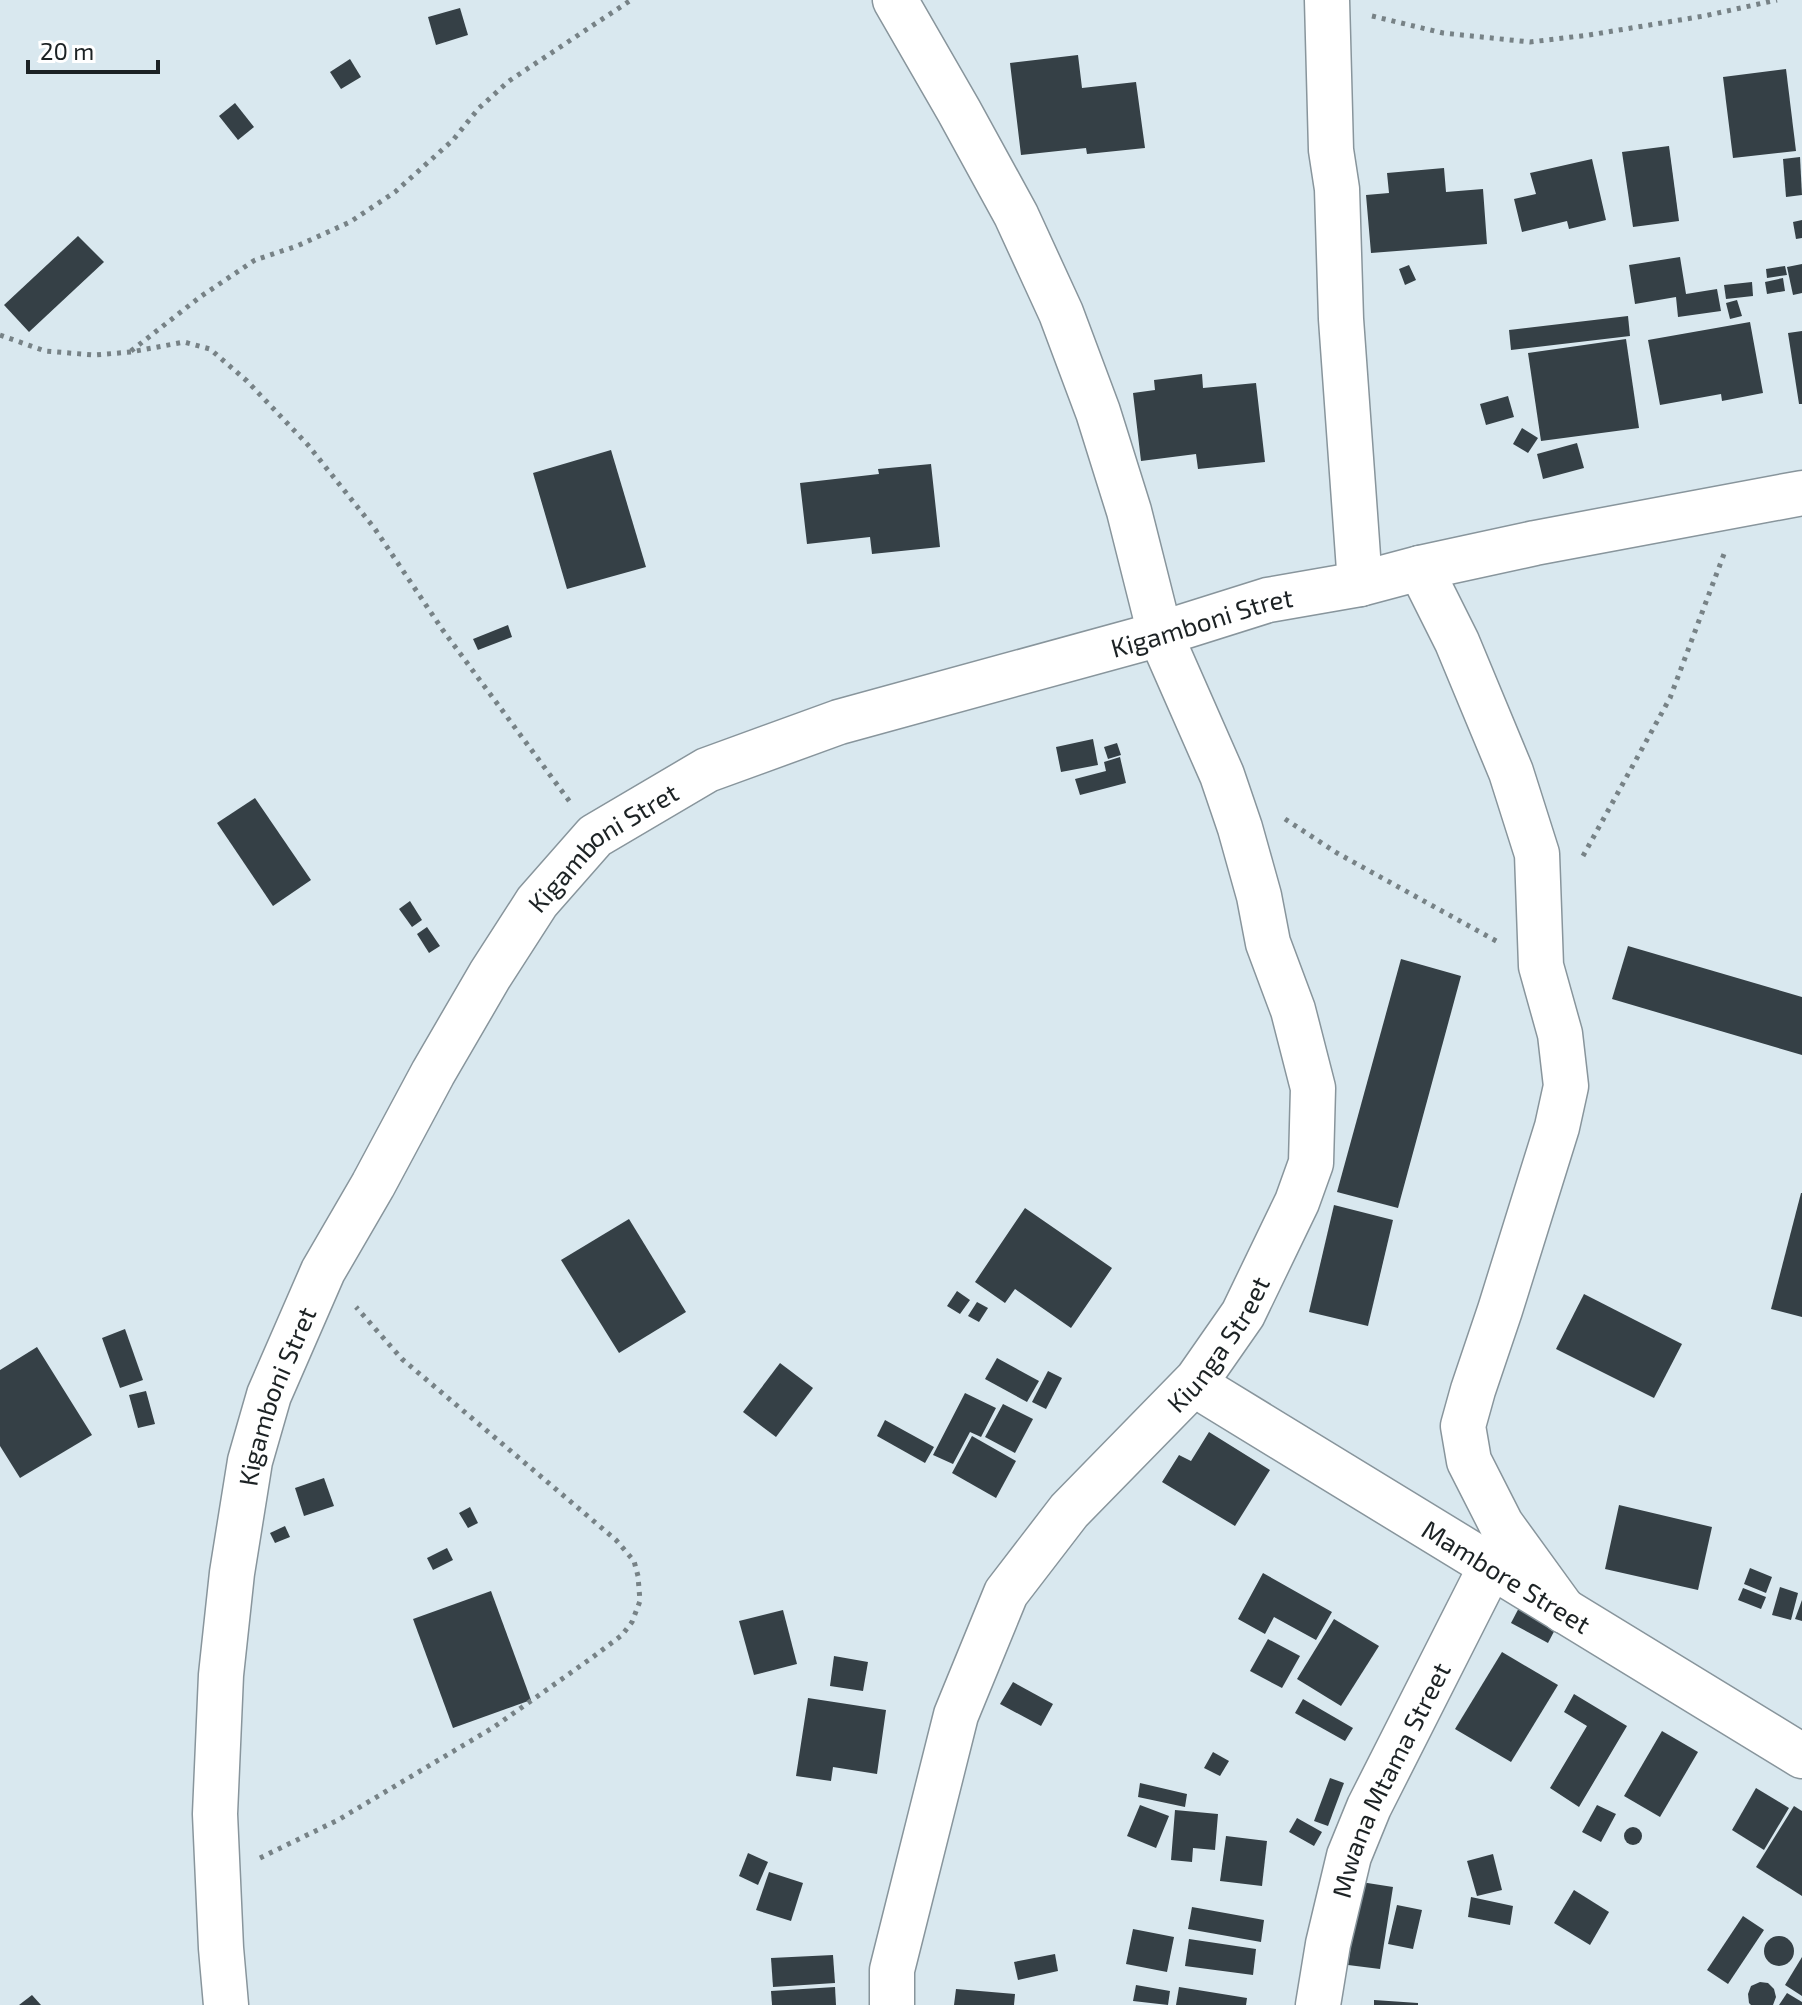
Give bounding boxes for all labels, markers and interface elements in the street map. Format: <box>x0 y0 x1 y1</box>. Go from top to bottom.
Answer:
scale bar <box>28 24 158 74</box>
text: 20 m <box>40 36 94 65</box>
street label: Kigamboni Stret <box>1107 580 1295 662</box>
street label: Kigamboni Stret <box>520 775 683 918</box>
street label: Kiunga Street <box>1160 1271 1275 1418</box>
street label: Kigamboni Stret <box>231 1302 321 1488</box>
street label: Mambore Street <box>1417 1512 1597 1639</box>
street label: Mwana Mtama Street <box>1324 1657 1455 1901</box>

